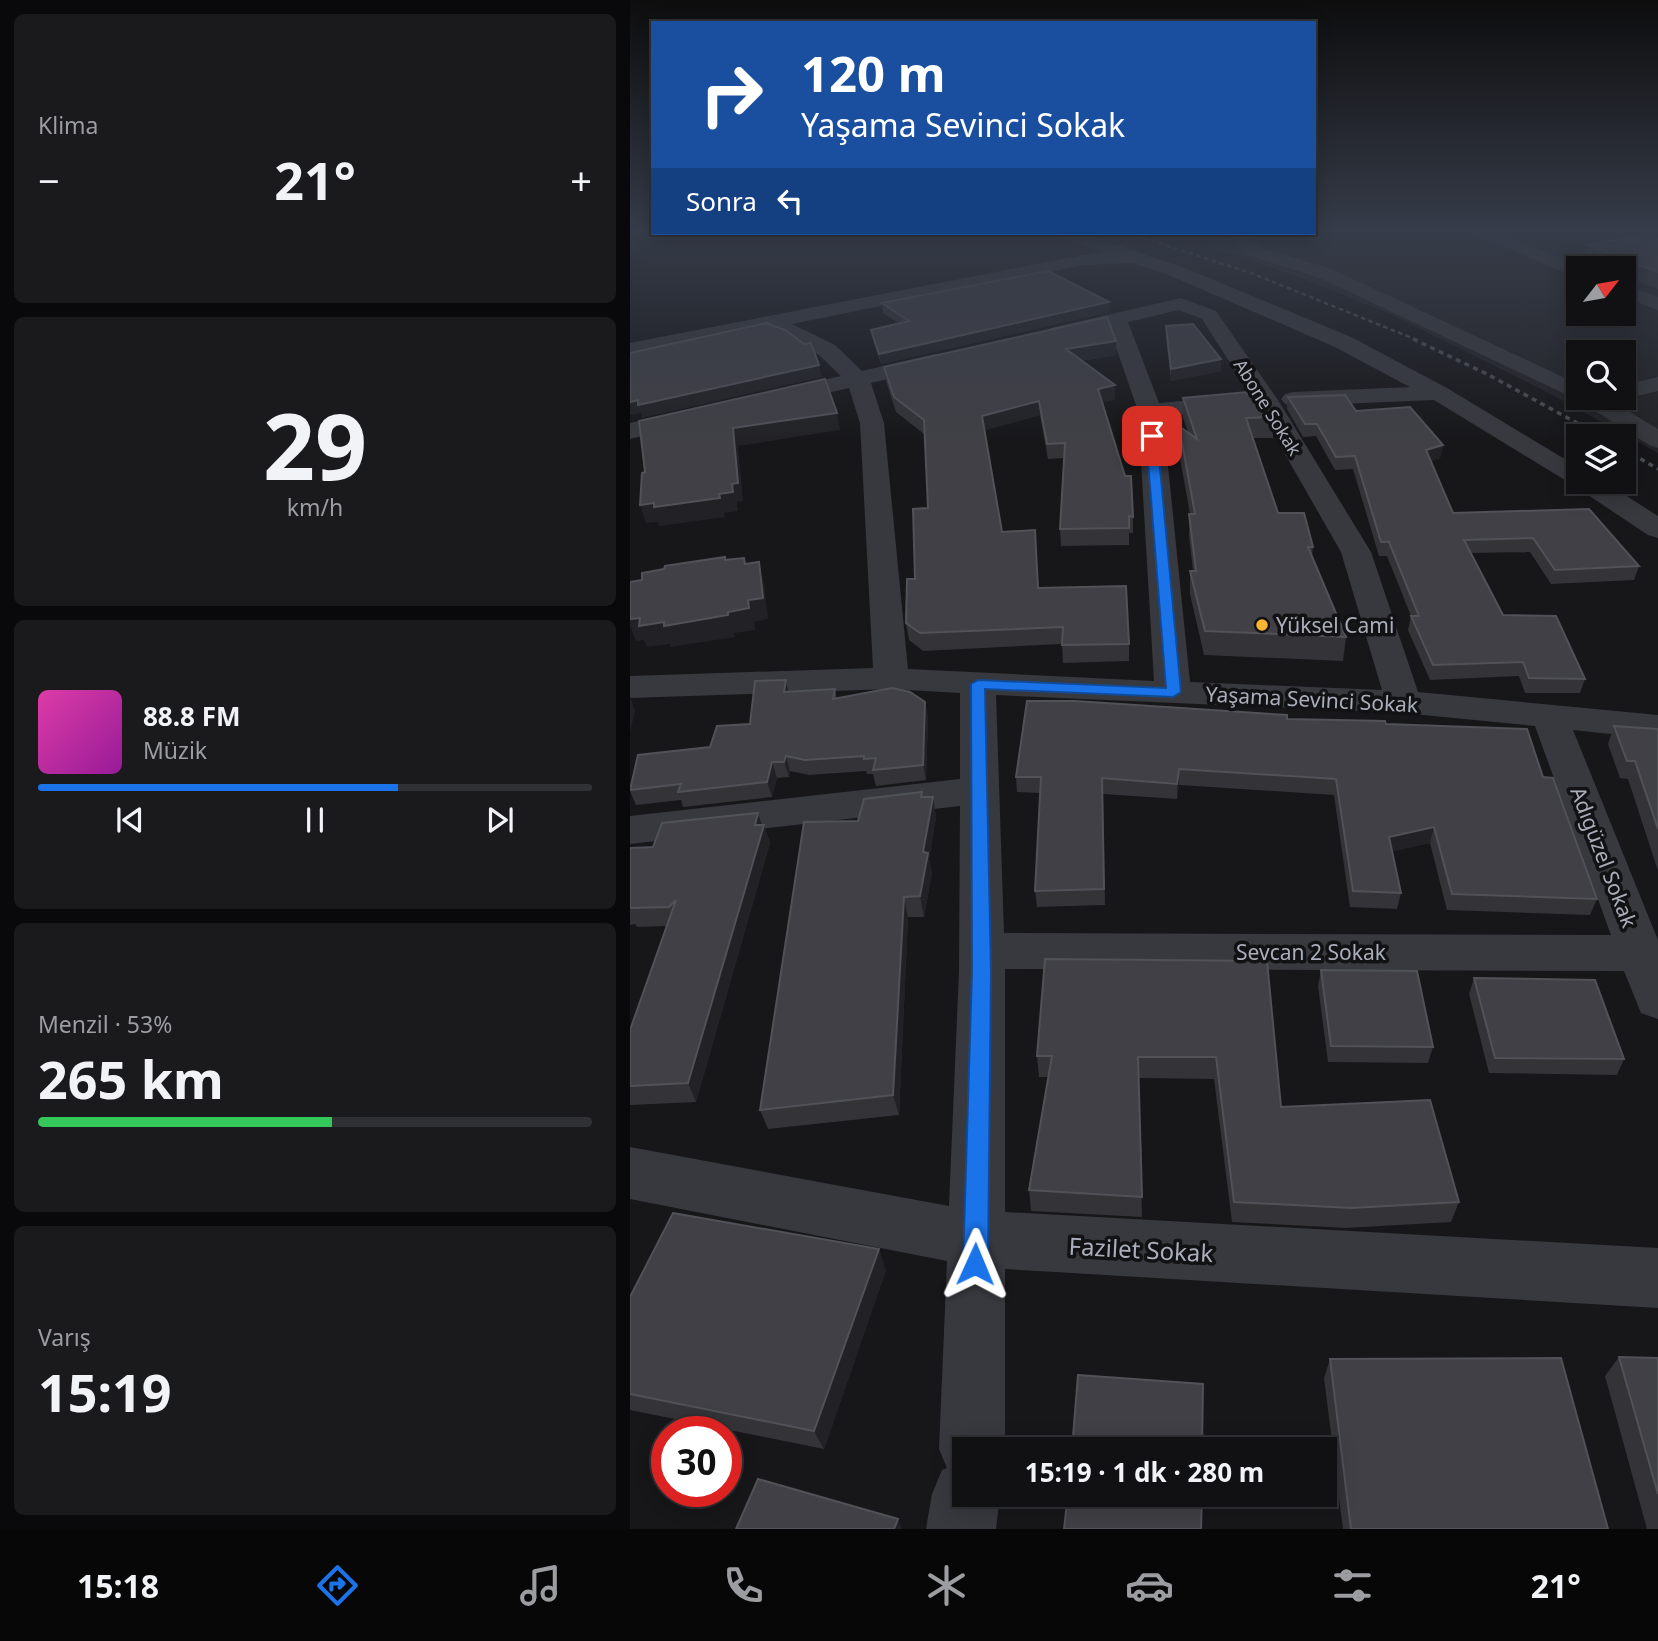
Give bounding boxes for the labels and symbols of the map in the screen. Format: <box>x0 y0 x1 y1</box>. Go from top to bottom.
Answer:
north arrow <box>1566 256 1636 326</box>
street label: Abone Sokak <box>1229 354 1307 460</box>
pin <box>1122 406 1182 466</box>
place label: Yüksel Cami <box>1276 611 1394 639</box>
marker: Yüksel Cami <box>1254 617 1270 633</box>
street label: Yaşama Sevinci Sokak <box>1205 679 1420 719</box>
street label: Adıgüzel Sokak <box>1564 783 1644 932</box>
street label: Sevcan 2 Sokak <box>1236 938 1387 966</box>
position arrow <box>938 1227 1012 1301</box>
street label: Fazilet Sokak <box>1068 1229 1214 1269</box>
speed limit sign: 30 <box>651 1416 742 1507</box>

